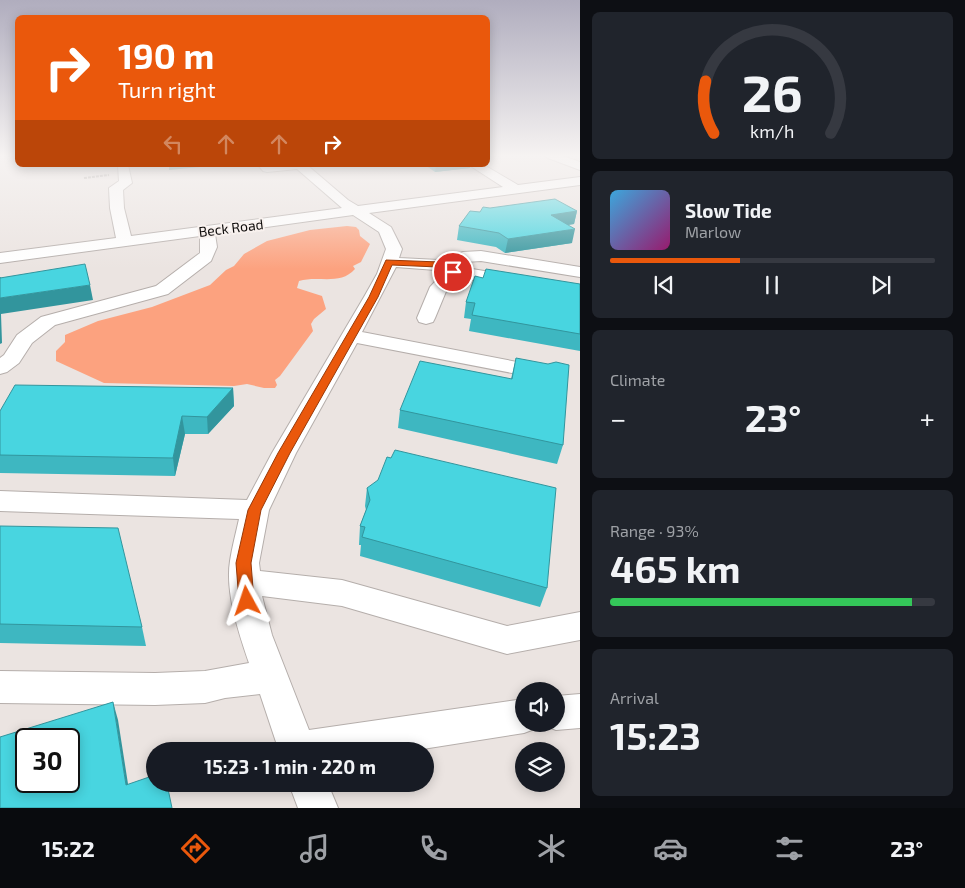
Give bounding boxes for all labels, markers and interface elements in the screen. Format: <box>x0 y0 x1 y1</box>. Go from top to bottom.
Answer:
text: 190 m <box>118 34 214 76</box>
icon: right <box>35 35 100 100</box>
text: 26 <box>742 60 803 122</box>
text: Turn right <box>118 76 216 102</box>
text: km/h <box>750 120 795 142</box>
icon: left <box>159 130 187 158</box>
icon: ahead <box>212 130 240 158</box>
icon: ahead <box>265 130 293 158</box>
icon: right <box>318 130 346 158</box>
text: Slow Tide <box>685 199 772 222</box>
street label: Beck Road <box>197 215 264 240</box>
text: Marlow <box>685 222 741 241</box>
pin <box>432 251 474 293</box>
icon: arrive <box>439 258 467 286</box>
icon: previous <box>650 271 678 299</box>
icon: pause <box>758 271 786 299</box>
icon: next <box>867 271 895 299</box>
text: Climate <box>610 370 665 389</box>
text: 23° <box>745 394 801 440</box>
text: − <box>610 401 626 435</box>
text: + <box>920 401 935 435</box>
text: Range · 93% <box>610 521 699 540</box>
text: 465 km <box>610 545 741 591</box>
position arrow <box>220 574 272 626</box>
map controls <box>515 682 565 792</box>
button: sound <box>515 682 565 732</box>
text: Arrival <box>610 688 659 707</box>
text: 15:23 <box>610 712 701 758</box>
speed limit sign: 30 <box>15 728 80 793</box>
button: layers <box>515 742 565 792</box>
text: 15:23 · 1 min · 220 m <box>204 755 376 778</box>
icon: directions <box>178 831 213 866</box>
icon: music <box>297 831 332 866</box>
icon: phone <box>416 831 451 866</box>
icon: climate <box>534 831 569 866</box>
icon: car <box>653 831 688 866</box>
icon: filters <box>772 831 807 866</box>
text: 15:22 <box>42 835 95 861</box>
text: 23° <box>890 835 923 861</box>

